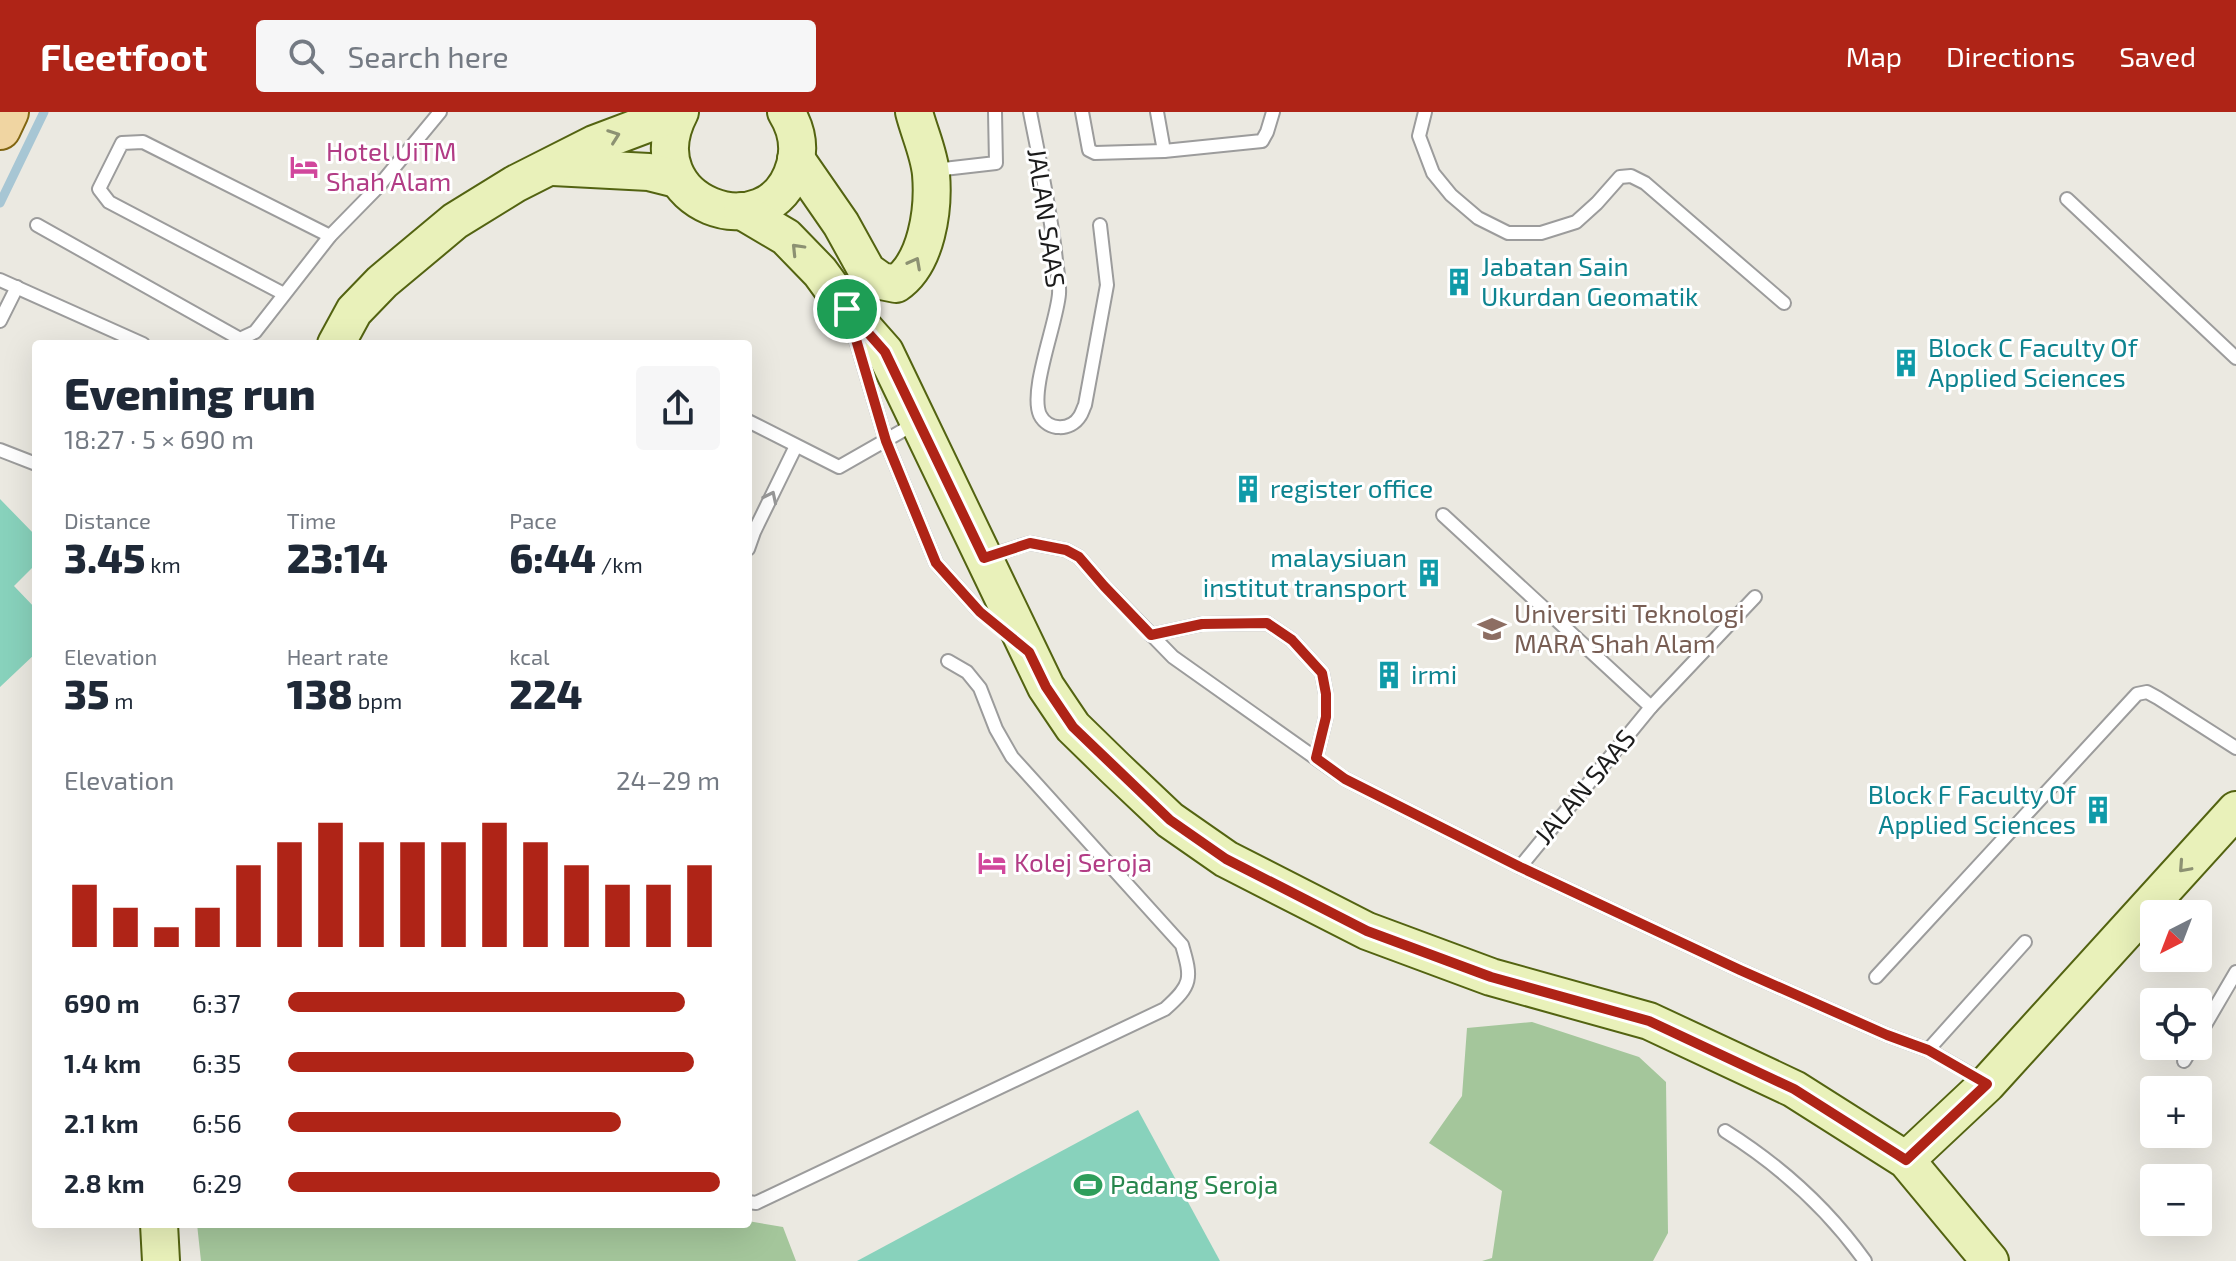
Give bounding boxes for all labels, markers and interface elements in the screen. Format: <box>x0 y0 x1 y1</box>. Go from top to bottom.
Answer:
search box <box>256 20 816 92</box>
text: Fleetfoot <box>40 33 208 79</box>
icon: search <box>284 34 328 78</box>
text: Search here <box>348 38 509 74</box>
text: Map <box>1846 39 1902 73</box>
text: Directions <box>1946 39 2075 73</box>
text: Saved <box>2119 39 2196 73</box>
one-way arrow <box>606 130 620 146</box>
place label: Hotel UiTM Shah Alam <box>326 135 457 196</box>
street label: JALAN SAAS <box>1022 146 1073 289</box>
hotel icon: Hotel UiTM Shah Alam <box>289 152 319 182</box>
one-way arrow <box>792 244 807 258</box>
place label: Jabatan Sain Ukurdan Geomatik <box>1481 250 1698 311</box>
one-way arrow <box>905 257 920 272</box>
building icon: Jabatan Sain Ukurdan Geomatik <box>1444 267 1474 297</box>
pin <box>813 275 881 343</box>
icon: arrive <box>825 287 869 331</box>
place label: Block C Faculty Of Applied Sciences <box>1928 331 2139 392</box>
building icon: Block C Faculty Of Applied Sciences <box>1891 348 1921 378</box>
text: Evening run <box>64 366 316 419</box>
button: share <box>636 366 720 450</box>
text: 18:27 · 5 × 690 m <box>64 423 254 454</box>
place label: register office <box>1270 472 1433 503</box>
building icon: register office <box>1233 474 1263 504</box>
one-way arrow <box>761 491 777 506</box>
text: Distance <box>64 507 151 533</box>
text: Time <box>287 507 336 533</box>
text: Pace <box>509 507 557 533</box>
text: 3.45 <box>64 533 145 581</box>
text: 23:14 <box>287 533 388 581</box>
text: 6:44 <box>509 533 596 581</box>
place label: malaysiuan institut transport <box>1203 541 1407 602</box>
text: km <box>145 551 181 577</box>
text: /km <box>596 551 643 577</box>
building icon: malaysiuan institut transport <box>1414 558 1444 588</box>
place label: Universiti Teknologi MARA Shah Alam <box>1514 597 1745 658</box>
school or university icon: Universiti Teknologi MARA Shah Alam <box>1477 614 1507 644</box>
text: Elevation <box>64 643 157 669</box>
text: Heart rate <box>287 643 388 669</box>
text: kcal <box>509 643 550 669</box>
place label: irmi <box>1411 658 1457 689</box>
building icon: irmi <box>1374 660 1404 690</box>
text: 35 <box>64 669 109 717</box>
text: 138 <box>287 669 353 717</box>
text: 224 <box>509 669 583 717</box>
text: m <box>109 687 134 713</box>
text: bpm <box>353 687 402 713</box>
street label: JALAN SAAS <box>1527 722 1641 850</box>
text: Elevation <box>64 764 174 795</box>
text: 24–29 m <box>616 764 720 795</box>
place label: Block F Faculty Of Applied Sciences <box>1868 778 2077 839</box>
building icon: Block F Faculty Of Applied Sciences <box>2083 795 2113 825</box>
place label: Kolej Seroja <box>1014 846 1152 877</box>
hotel icon: Kolej Seroja <box>977 848 1007 878</box>
one-way arrow <box>2179 858 2193 873</box>
north arrow <box>2140 900 2212 972</box>
map controls <box>2140 900 2212 1236</box>
text: 690 m <box>64 987 140 1018</box>
text: 6:37 <box>192 987 241 1018</box>
button: locate <box>2140 988 2212 1060</box>
text: 1.4 km <box>64 1047 141 1078</box>
text: 6:35 <box>192 1047 241 1078</box>
button: + <box>2140 1076 2212 1148</box>
text: 2.1 km <box>64 1107 139 1138</box>
text: 6:56 <box>192 1107 242 1138</box>
button: − <box>2140 1164 2212 1236</box>
text: 2.8 km <box>64 1167 145 1198</box>
text: 6:29 <box>192 1167 243 1198</box>
place label: Padang Seroja <box>1110 1168 1278 1199</box>
sports icon: Padang Seroja <box>1073 1170 1103 1200</box>

